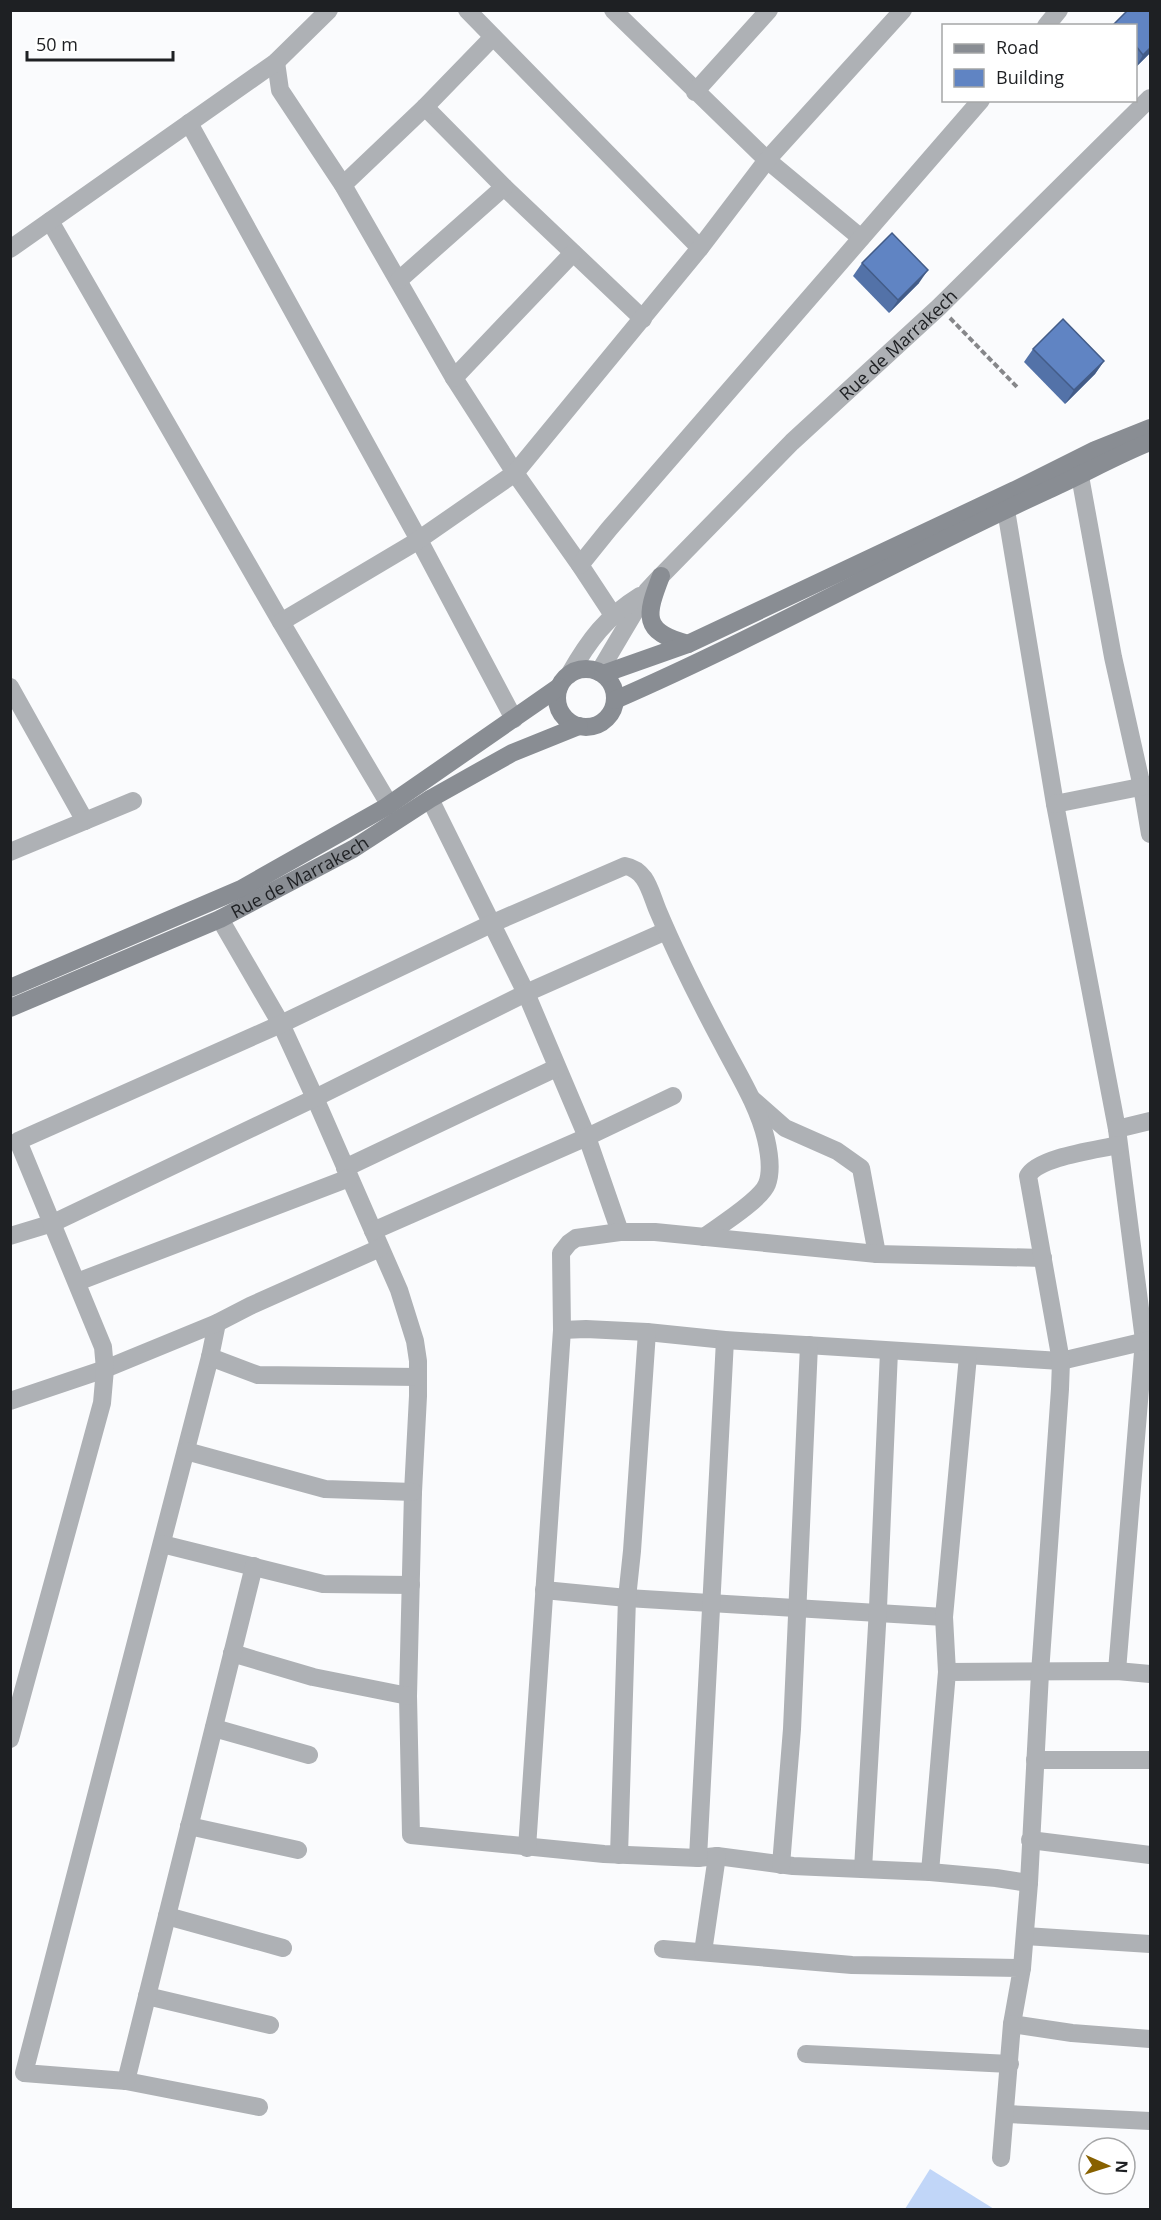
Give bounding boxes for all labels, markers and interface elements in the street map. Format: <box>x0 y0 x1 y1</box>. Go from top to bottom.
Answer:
scale bar <box>27 24 172 62</box>
legend <box>942 24 1137 102</box>
text: 50 m <box>36 32 78 56</box>
text: Road <box>996 35 1039 59</box>
text: Building <box>996 65 1064 89</box>
street label: Rue de Marrakech <box>834 284 962 405</box>
street label: Rue de Marrakech <box>226 830 373 923</box>
north arrow <box>1077 2136 1137 2196</box>
text: N <box>1111 2160 1133 2174</box>

